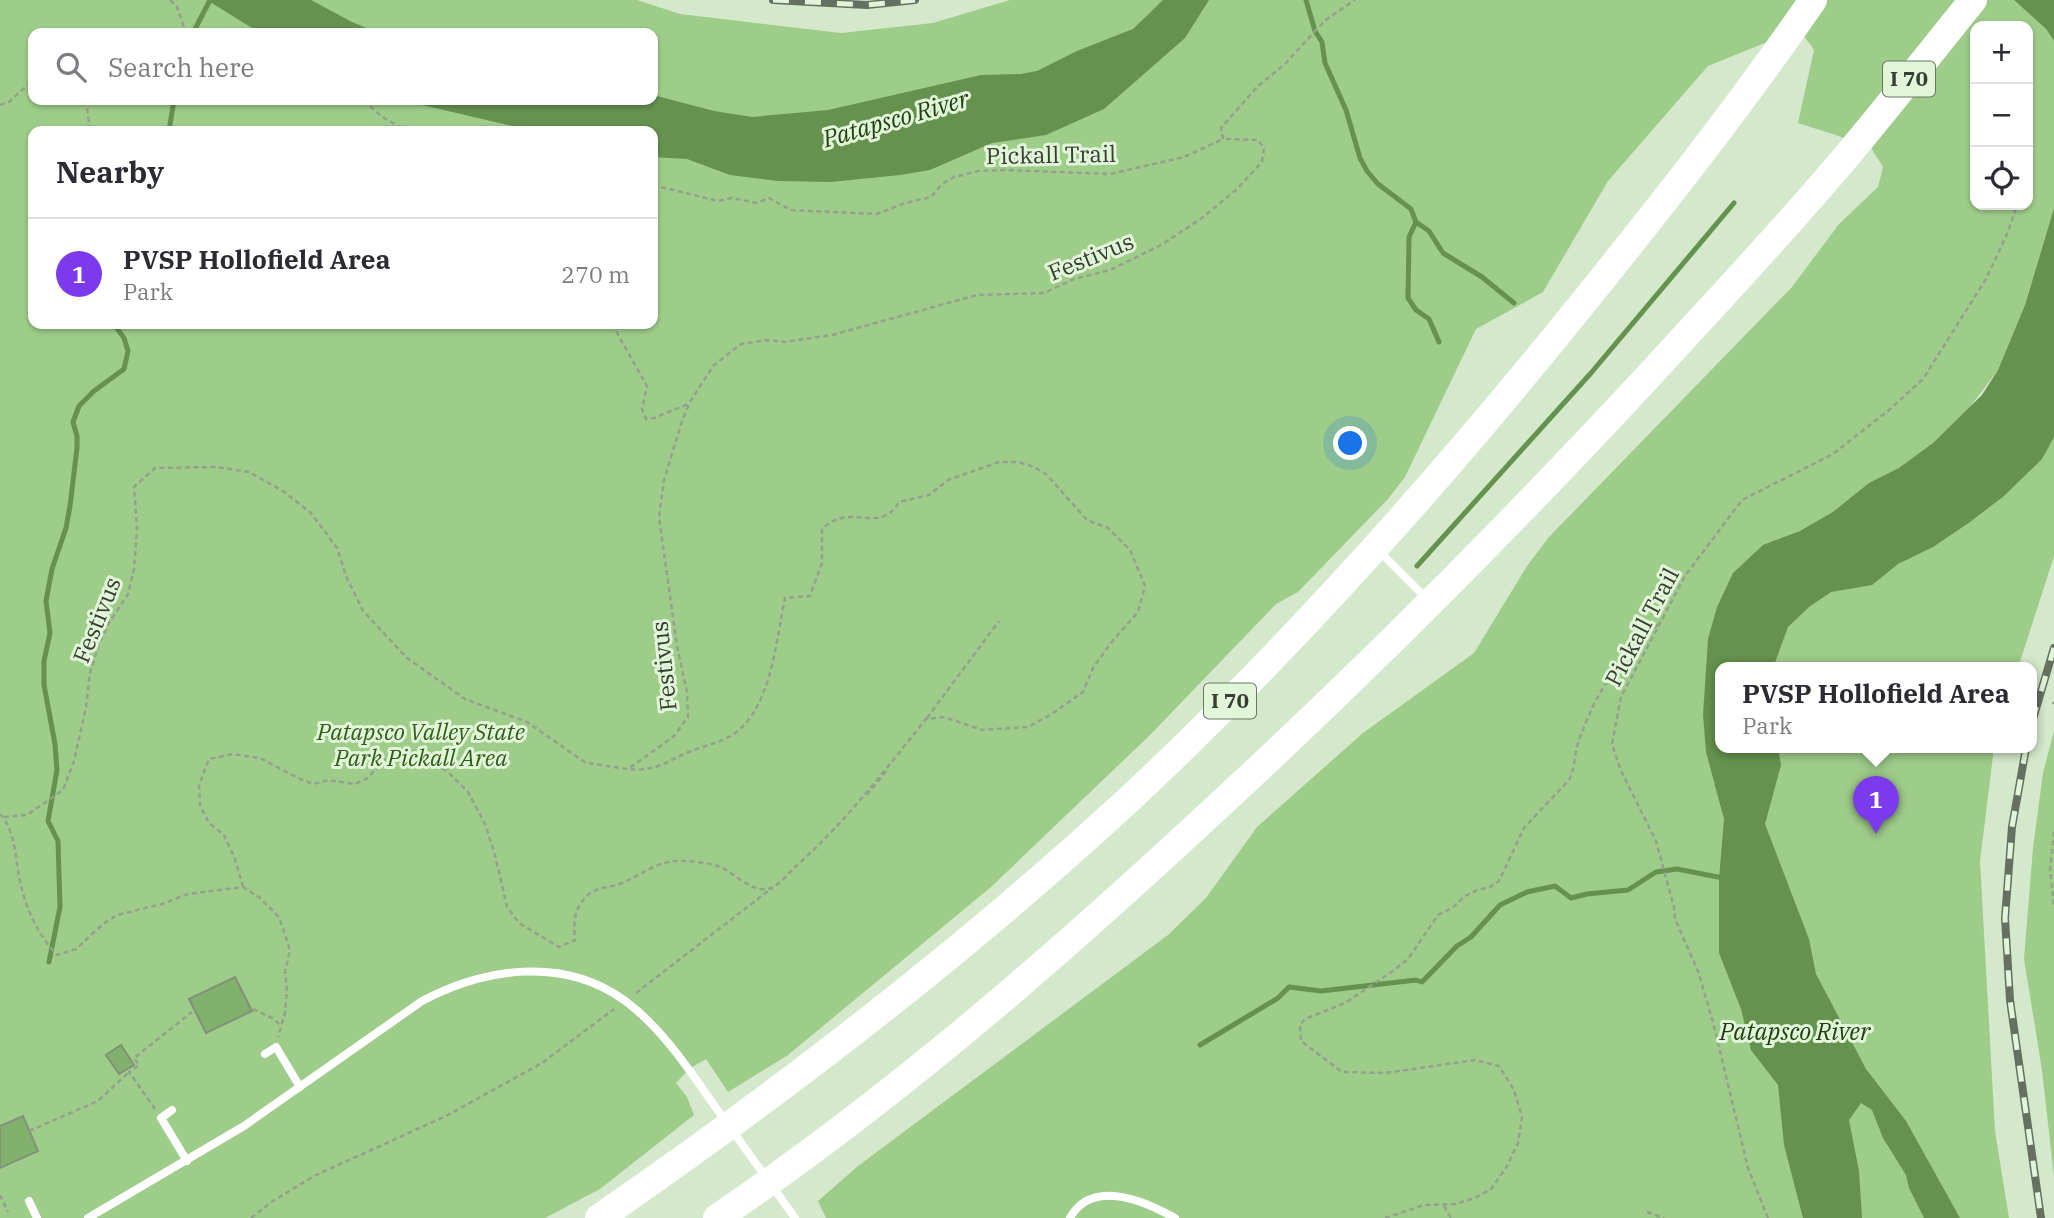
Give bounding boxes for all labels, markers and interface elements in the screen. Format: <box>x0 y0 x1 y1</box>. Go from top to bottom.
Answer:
map controls <box>1970 21 2033 210</box>
button: + <box>1970 21 2033 84</box>
search box <box>28 28 658 105</box>
icon: search <box>52 48 90 86</box>
text: Search here <box>108 50 254 84</box>
road number: I 70 <box>1883 62 1935 96</box>
water label: Patapsco River <box>818 81 974 154</box>
button: − <box>1970 84 2033 147</box>
street label: Pickall Trail <box>986 138 1116 170</box>
button: locate <box>1970 147 2033 210</box>
text: Nearby <box>56 152 164 191</box>
street label: Festivus <box>1043 225 1138 287</box>
text: PVSP Hollofield Area <box>123 242 391 276</box>
text: 1 <box>72 259 86 289</box>
text: 270 m <box>561 259 630 289</box>
text: Park <box>123 276 173 306</box>
your location <box>1333 426 1367 460</box>
street label: Pickall Trail <box>1597 562 1685 691</box>
street label: Festivus <box>65 572 127 667</box>
street label: Festivus <box>643 620 683 712</box>
popup <box>1715 662 2037 753</box>
text: PVSP Hollofield Area <box>1742 676 2010 710</box>
road number: I 70 <box>1204 684 1256 718</box>
text: Park <box>1742 710 1792 740</box>
park label: Patapsco Valley State Park Pickall Area <box>316 716 525 772</box>
pin: 1 <box>1853 776 1899 834</box>
water label: Patapsco River <box>1719 1015 1872 1047</box>

